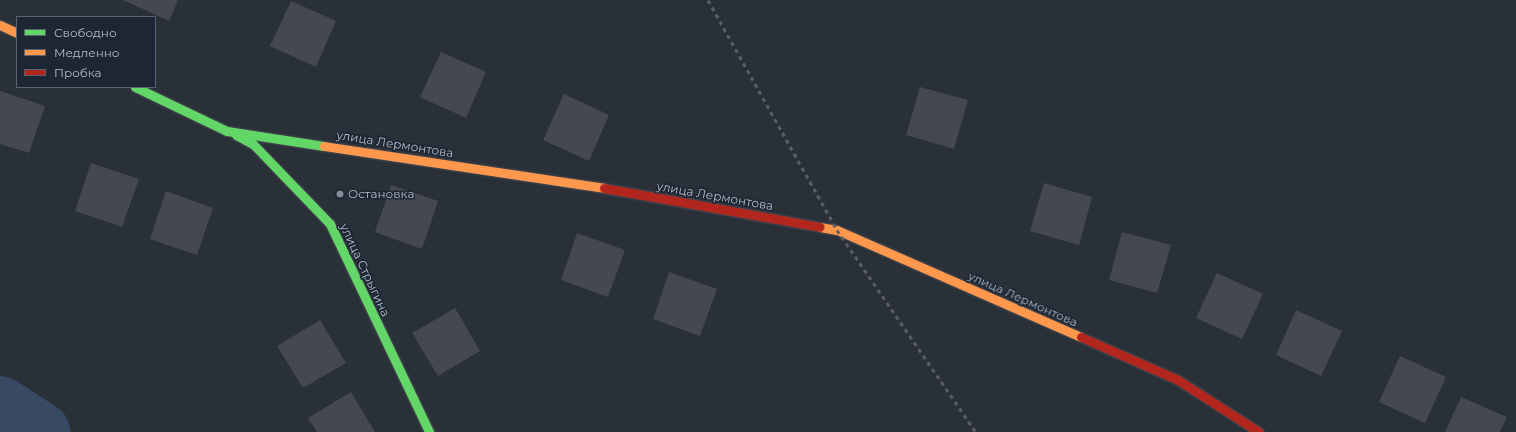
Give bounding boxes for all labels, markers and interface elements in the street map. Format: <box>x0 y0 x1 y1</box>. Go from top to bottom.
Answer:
legend <box>16 16 156 88</box>
text: Свободно <box>54 25 117 40</box>
text: Медленно <box>54 45 119 60</box>
text: Пробка <box>54 65 102 80</box>
street label: улица Лермонтова <box>336 128 454 160</box>
street label: улица Лермонтова <box>656 179 774 213</box>
place label: Остановка <box>348 187 414 201</box>
marker: Остановка <box>335 189 345 199</box>
street label: улица Стрыгина <box>337 221 393 319</box>
street label: улица Лермонтова <box>966 268 1080 330</box>

